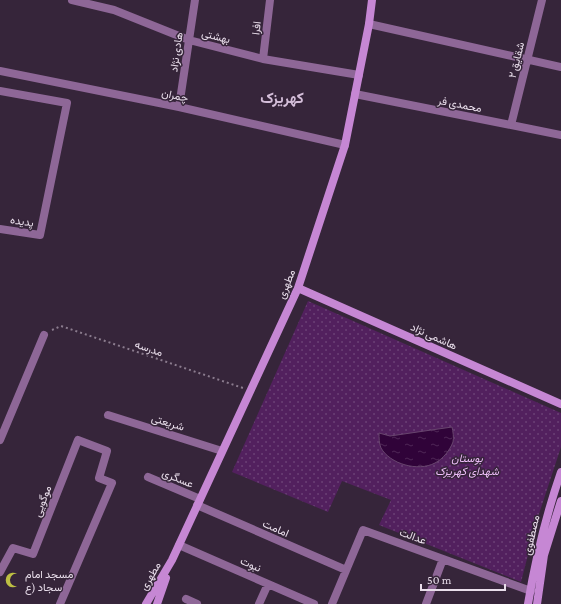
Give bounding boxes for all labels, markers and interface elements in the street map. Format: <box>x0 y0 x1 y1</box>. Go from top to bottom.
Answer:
street label: افرا <box>249 20 264 36</box>
street label: بهشتی <box>200 27 232 46</box>
street label: هادی نژاد <box>167 31 186 73</box>
street label: شقایق ۲ <box>506 40 527 80</box>
street label: چمران <box>160 86 190 106</box>
district label: کهریزک <box>260 90 304 107</box>
street label: محمدی فر <box>436 94 483 115</box>
street label: پدیده <box>9 213 35 231</box>
street label: مطهری <box>275 267 298 301</box>
street label: هاشمی نژاد <box>408 320 459 353</box>
street label: مدرسه <box>133 338 165 359</box>
street label: شریعتی <box>150 411 186 434</box>
park label: بوستان شهدای کهریزک <box>435 452 499 478</box>
street label: عسگری <box>160 466 196 491</box>
street label: موگویی <box>31 484 54 519</box>
street label: مصطفوی <box>521 514 542 556</box>
street label: امامت <box>261 517 291 539</box>
street label: عدالت <box>398 526 428 546</box>
street label: نبوت <box>238 554 263 575</box>
street label: مطهری <box>137 560 164 593</box>
scale bar <box>421 566 505 592</box>
place label: مسجد امام سجاد (ع <box>25 568 74 595</box>
mosque icon: مسجد امام سجاد (ع <box>4 571 22 589</box>
text: 50 m <box>427 573 452 587</box>

